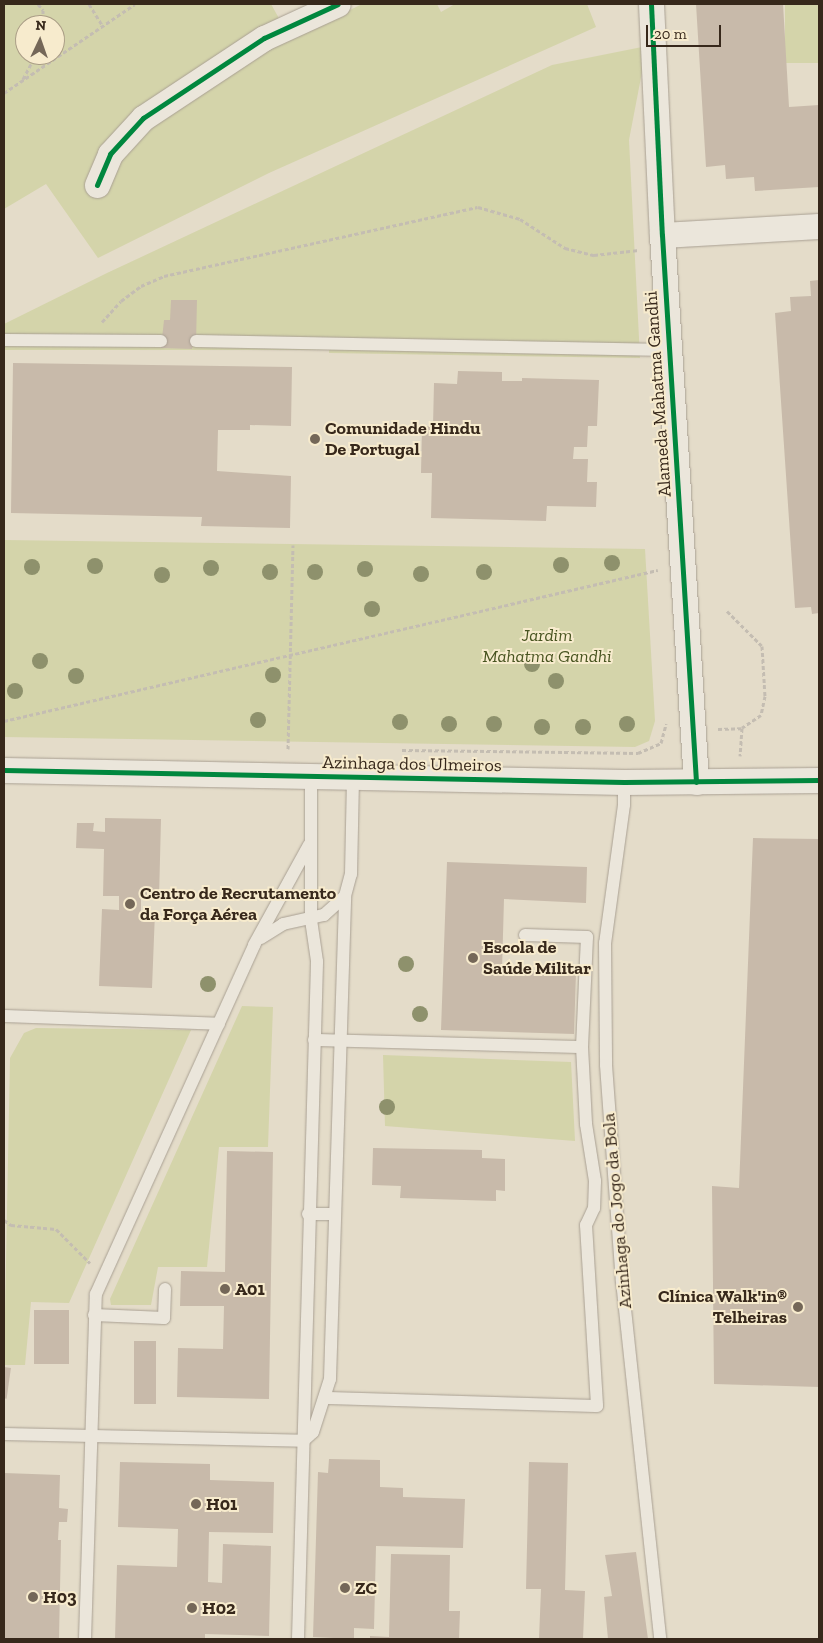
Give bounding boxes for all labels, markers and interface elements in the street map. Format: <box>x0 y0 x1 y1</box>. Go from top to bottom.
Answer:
north arrow <box>15 15 65 65</box>
scale bar <box>648 15 723 47</box>
text: N <box>35 17 47 34</box>
text: 20 m <box>654 25 687 43</box>
street label: Alameda Mahatma Gandhi <box>640 290 676 498</box>
place label: Comunidade Hindu De Portugal <box>325 418 480 460</box>
marker: Comunidade Hindu De Portugal <box>309 433 321 445</box>
park label: Jardim Mahatma Gandhi <box>482 625 612 668</box>
street label: Azinhaga dos Ulmeiros <box>322 752 502 776</box>
place label: Centro de Recrutamento da Força Aérea <box>140 883 336 926</box>
marker: Centro de Recrutamento da Força Aérea <box>124 898 136 910</box>
place label: Escola de Saúde Militar <box>483 937 591 980</box>
marker: Escola de Saúde Militar <box>467 952 479 964</box>
street label: Azinhaga do Jogo da Bola <box>598 1112 636 1310</box>
place label: A01 <box>235 1278 265 1300</box>
marker: A01 <box>219 1283 231 1295</box>
place label: Clínica Walk'in® Telheiras <box>657 1286 787 1328</box>
marker: Clínica Walk'in® Telheiras <box>791 1300 805 1314</box>
place label: H01 <box>206 1493 237 1515</box>
marker: H01 <box>190 1498 202 1510</box>
place label: ZC <box>355 1577 377 1599</box>
marker: ZC <box>339 1582 351 1594</box>
place label: H03 <box>43 1586 77 1608</box>
marker: H03 <box>27 1591 39 1603</box>
place label: H02 <box>202 1597 236 1619</box>
marker: H02 <box>186 1602 198 1614</box>

